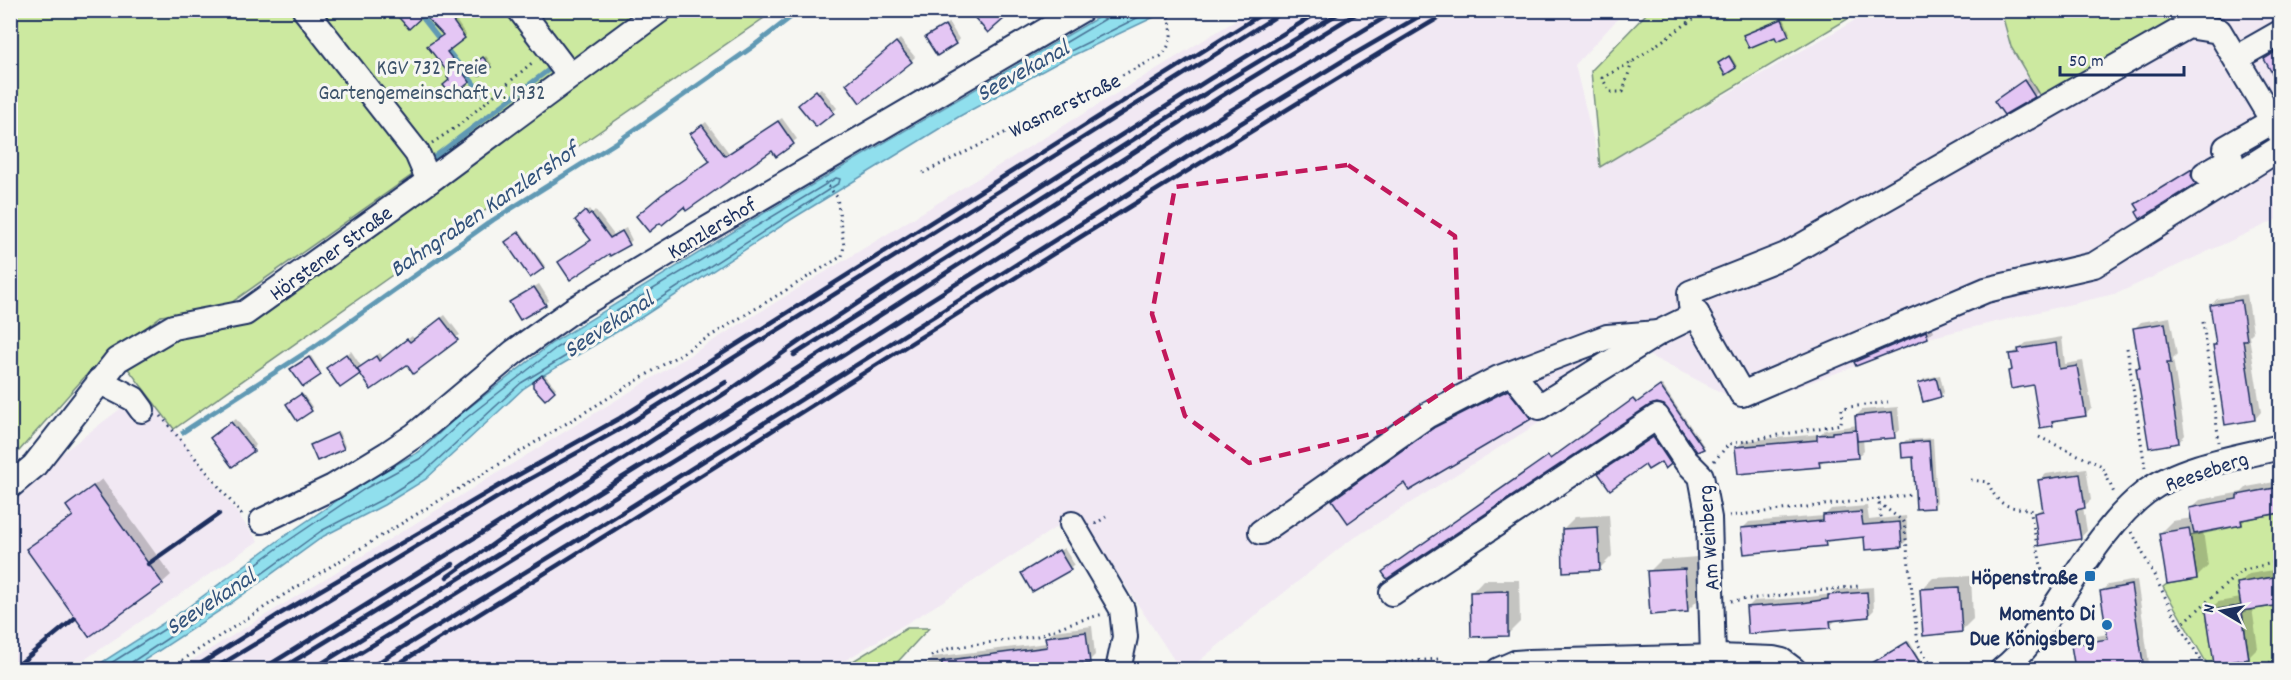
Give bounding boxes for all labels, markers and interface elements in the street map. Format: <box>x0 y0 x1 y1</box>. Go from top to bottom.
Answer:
water label: Seevekanal <box>971 32 1078 112</box>
scale bar <box>2060 39 2184 77</box>
text: 50 m <box>2069 50 2104 75</box>
park label: KGV 732 Freie Gartengemeinschaft v. 1932 <box>318 54 546 110</box>
street label: Wasmerstraße <box>1004 67 1127 148</box>
water label: Bahngraben Kanzlershof <box>384 133 590 287</box>
street label: Kanzlershof <box>662 191 764 269</box>
street label: Hörstener Straße <box>264 199 400 310</box>
water label: Seevekanal <box>558 283 663 368</box>
street label: Reeseberg <box>2161 445 2253 502</box>
street label: Am Weinberg <box>1691 484 1730 592</box>
water label: Seevekanal <box>160 560 265 645</box>
place label: Höpenstraße <box>1971 564 2078 595</box>
marker: Höpenstraße <box>2083 569 2097 583</box>
north arrow <box>2192 581 2252 641</box>
place label: Momento Di Due Königsberg <box>1969 600 2095 656</box>
text: N <box>2198 603 2222 615</box>
marker: Momento Di Due Königsberg <box>2100 618 2114 632</box>

